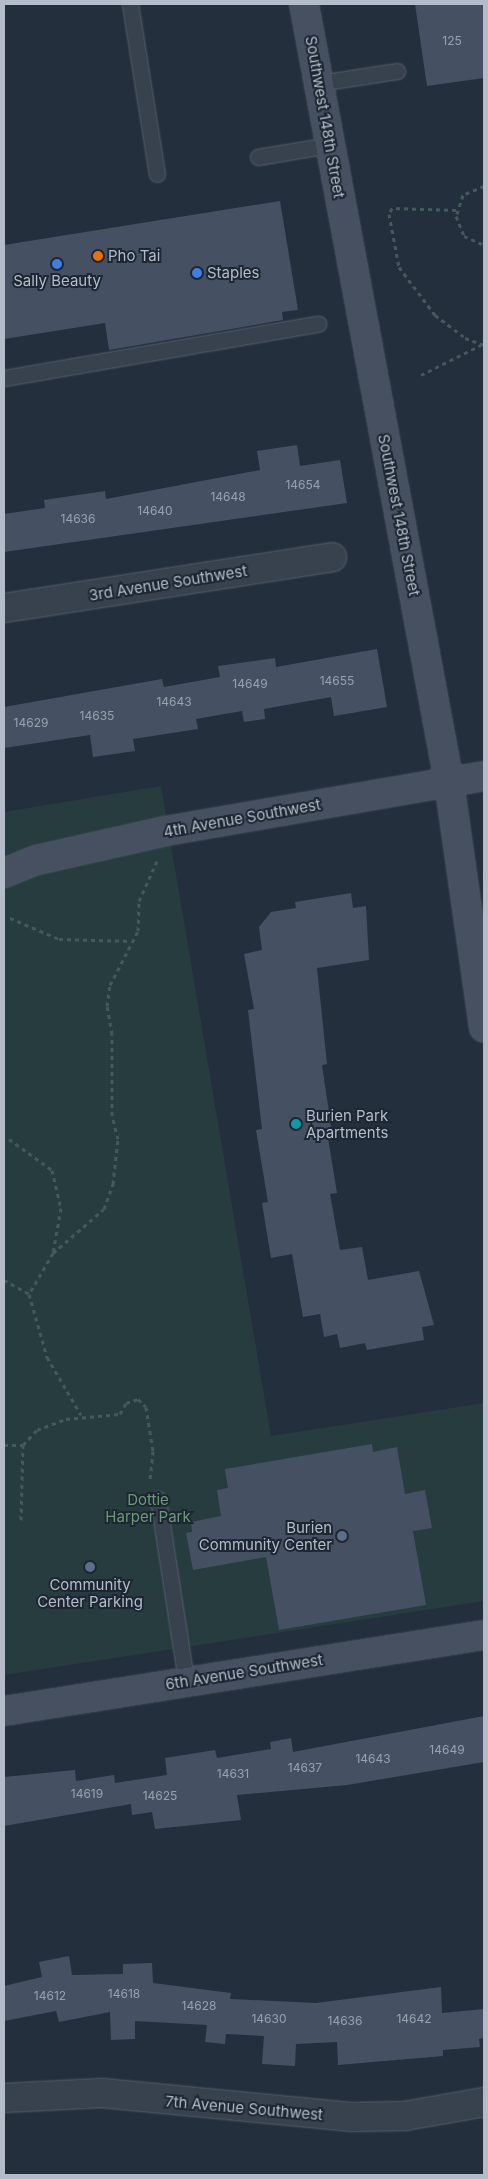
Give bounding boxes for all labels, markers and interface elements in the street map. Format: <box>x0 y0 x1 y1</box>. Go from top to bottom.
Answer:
street label: Southwest 148th Street <box>302 34 348 200</box>
house number: 125 <box>442 34 462 48</box>
place label: Pho Tai <box>108 247 160 265</box>
marker: Pho Tai <box>92 250 104 262</box>
marker: Sally Beauty <box>51 258 63 270</box>
place label: Staples <box>207 264 260 282</box>
marker: Staples <box>191 267 203 279</box>
place label: Sally Beauty <box>13 272 101 290</box>
street label: Southwest 148th Street <box>374 433 424 597</box>
house number: 14654 <box>285 478 321 492</box>
house number: 14648 <box>210 490 246 504</box>
house number: 14640 <box>137 504 173 518</box>
house number: 14636 <box>61 512 95 526</box>
street label: 3rd Avenue Southwest <box>88 562 248 604</box>
house number: 14655 <box>320 674 354 688</box>
house number: 14649 <box>232 677 268 691</box>
house number: 14643 <box>156 695 192 709</box>
house number: 14635 <box>80 709 114 723</box>
house number: 14629 <box>14 716 48 730</box>
street label: 4th Avenue Southwest <box>162 795 322 841</box>
place label: Burien Park Apartments <box>306 1106 388 1141</box>
marker: Burien Park Apartments <box>290 1118 302 1130</box>
park label: Dottie Harper Park <box>105 1490 191 1525</box>
place label: Burien Community Center <box>199 1518 332 1553</box>
marker: Burien Community Center <box>336 1530 348 1542</box>
marker: Community Center Parking <box>84 1561 96 1573</box>
place label: Community Center Parking <box>37 1575 143 1610</box>
street label: 6th Avenue Southwest <box>164 1651 324 1693</box>
house number: 14649 <box>429 1743 465 1757</box>
house number: 14643 <box>355 1752 391 1766</box>
house number: 14637 <box>288 1761 322 1775</box>
house number: 14631 <box>217 1767 249 1781</box>
house number: 14619 <box>71 1787 103 1801</box>
house number: 14625 <box>143 1789 177 1803</box>
house number: 14618 <box>108 1987 140 2001</box>
house number: 14612 <box>34 1989 66 2003</box>
house number: 14628 <box>182 1999 216 2013</box>
house number: 14630 <box>251 2012 287 2026</box>
house number: 14642 <box>396 2012 432 2026</box>
house number: 14636 <box>328 2014 362 2028</box>
street label: 7th Avenue Southwest <box>164 2092 324 2124</box>

